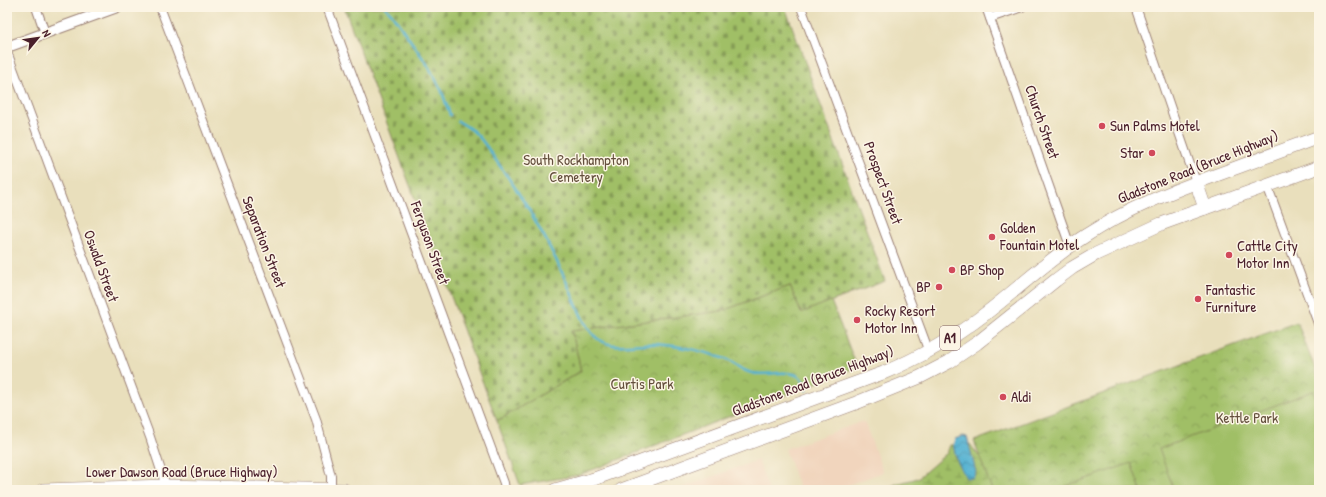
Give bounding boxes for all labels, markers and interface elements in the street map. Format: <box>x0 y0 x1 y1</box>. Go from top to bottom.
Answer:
north arrow <box>18 18 58 58</box>
text: N <box>39 27 54 39</box>
street label: Church Street <box>1020 82 1065 162</box>
place label: Sun Palms Motel <box>1110 115 1200 136</box>
marker: Sun Palms Motel <box>1097 121 1107 131</box>
street label: Gladstone Road (Bruce Highway) <box>1114 125 1281 208</box>
street label: Prospect Street <box>859 139 908 228</box>
place label: Star <box>1120 142 1144 163</box>
marker: Star <box>1147 148 1157 158</box>
park label: South Rockhampton Cemetery <box>523 149 629 187</box>
street label: Separation Street <box>237 193 292 291</box>
street label: Ferguson Street <box>405 197 456 288</box>
place label: Golden Fountain Motel <box>999 217 1079 255</box>
street label: Oswald Street <box>79 227 124 306</box>
marker: Golden Fountain Motel <box>987 232 997 242</box>
place label: Cattle City Motor Inn <box>1237 235 1298 273</box>
marker: Cattle City Motor Inn <box>1224 250 1234 260</box>
place label: BP Shop <box>960 259 1005 280</box>
marker: BP Shop <box>947 265 957 275</box>
place label: BP <box>916 276 931 297</box>
place label: Fantastic Furniture <box>1205 279 1256 317</box>
marker: BP <box>934 282 944 292</box>
marker: Fantastic Furniture <box>1193 294 1203 304</box>
place label: Rocky Resort Motor Inn <box>865 300 936 338</box>
marker: Rocky Resort Motor Inn <box>852 315 862 325</box>
road number: A1 <box>940 326 960 350</box>
street label: Gladstone Road (Bruce Highway) <box>729 340 897 421</box>
park label: Curtis Park <box>611 373 673 394</box>
place label: Aldi <box>1011 386 1032 407</box>
marker: Aldi <box>998 392 1008 402</box>
park label: Kettle Park <box>1216 407 1278 428</box>
street label: Lower Dawson Road (Bruce Highway) <box>86 461 278 482</box>

